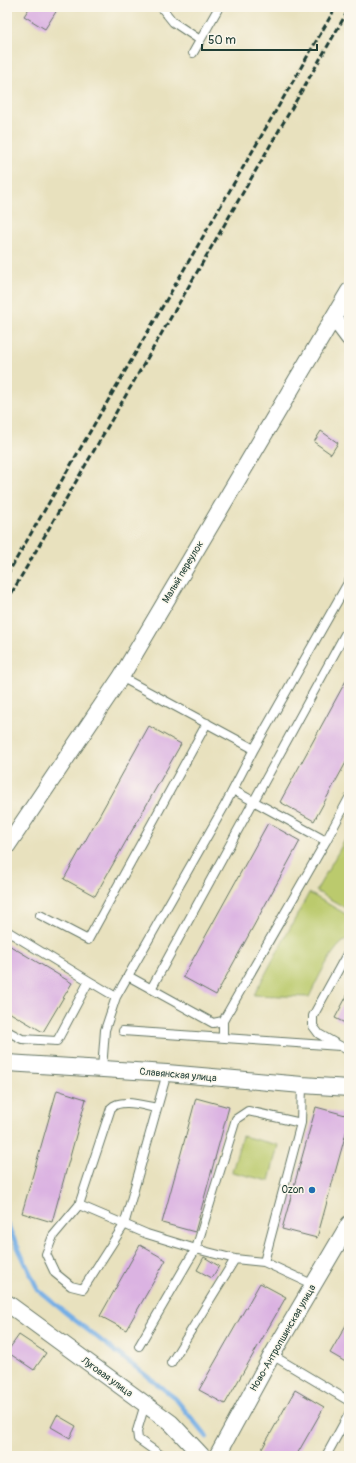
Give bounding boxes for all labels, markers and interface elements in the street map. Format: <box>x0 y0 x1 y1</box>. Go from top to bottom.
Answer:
scale bar <box>202 26 317 52</box>
text: 50 m <box>208 33 236 48</box>
street label: Малый переулок <box>160 539 206 605</box>
street label: Славянская улица <box>139 1066 217 1084</box>
place label: Ozon <box>282 1184 304 1196</box>
marker: Ozon <box>307 1185 317 1195</box>
street label: Ново-Антропшинская улица <box>248 1282 319 1393</box>
street label: Луговая улица <box>78 1354 135 1400</box>

